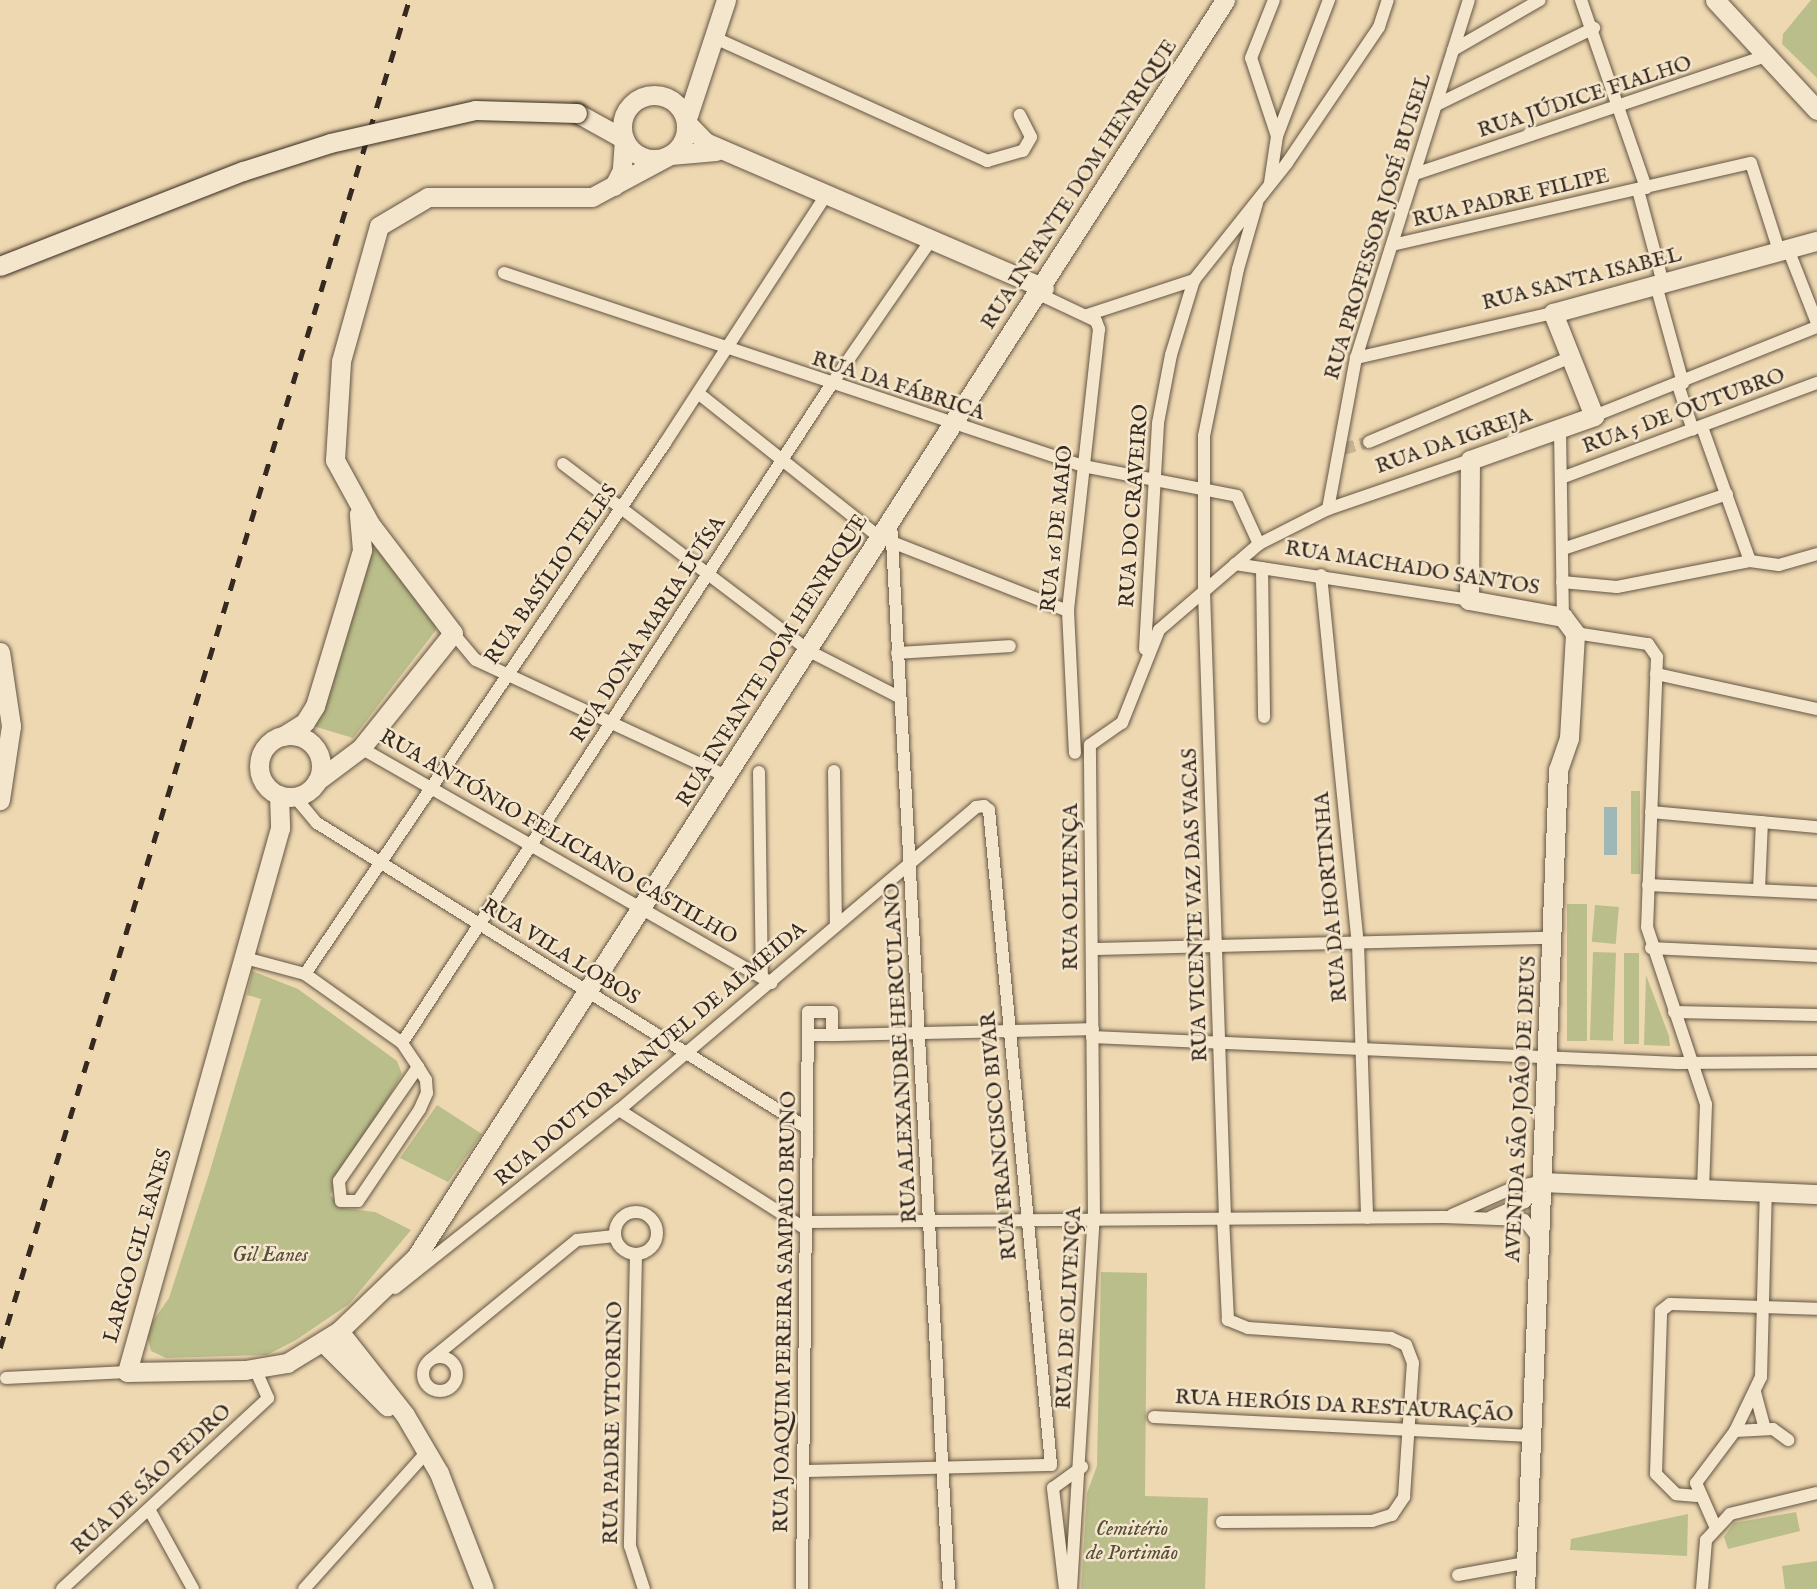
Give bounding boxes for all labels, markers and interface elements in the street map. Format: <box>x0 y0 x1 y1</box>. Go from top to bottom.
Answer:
street label: RUA INFANTE DOM HENRIQUE <box>977 35 1183 335</box>
street label: RUA JÚDICE FIALHO <box>1475 51 1695 145</box>
street label: RUA PROFESSOR JOSÉ BUISEL <box>1320 71 1438 383</box>
street label: RUA PADRE FILIPE <box>1410 164 1612 234</box>
street label: RUA SANTA ISABEL <box>1480 243 1684 317</box>
street label: RUA DA FÁBRICA <box>808 347 988 427</box>
street label: RUA 5 DE OUTUBRO <box>1579 364 1789 460</box>
street label: RUA DO CRAVEIRO <box>1115 403 1155 609</box>
street label: RUA DA IGREJA <box>1372 403 1536 481</box>
street label: RUA 16 DE MAIO <box>1037 444 1079 614</box>
street label: RUA BASÍLIO TELES <box>480 480 624 670</box>
street label: RUA INFANTE DOM HENRIQUE <box>672 510 874 812</box>
street label: RUA DONA MARIA LUÍSA <box>566 512 732 748</box>
street label: RUA MACHADO SANTOS <box>1283 536 1541 602</box>
street label: RUA ANTÓNIO FELICIANO CASTILHO <box>375 725 741 951</box>
street label: RUA VICENTE VAZ DAS VACAS <box>1178 748 1214 1062</box>
street label: RUA DA HORTINHA <box>1310 791 1354 1003</box>
street label: RUA OLIVENÇA <box>1059 803 1085 971</box>
street label: RUA ALEXANDRE HERCULANO <box>881 882 923 1224</box>
street label: RUA VILA LOBOS <box>476 894 644 1012</box>
street label: RUA DOUTOR MANUEL DE ALMEIDA <box>490 917 812 1193</box>
street label: AVENIDA SÃO JOÃO DE DEUS <box>1501 955 1543 1263</box>
street label: RUA FRANCISCO BIVAR <box>977 1011 1023 1261</box>
street label: RUA JOAQUIM PEREIRA SAMPAIO BRUNO <box>770 1091 802 1533</box>
street label: LARGO GIL EANES <box>99 1146 179 1346</box>
street label: RUA DE OLIVENÇA <box>1052 1206 1088 1410</box>
park label: Gil Eanes <box>232 1243 308 1269</box>
street label: RUA PADRE VITORINO <box>599 1301 629 1545</box>
street label: RUA HERÓIS DA RESTAURAÇÃO <box>1174 1386 1514 1428</box>
street label: RUA DE SÃO PEDRO <box>67 1399 237 1561</box>
park label: Cemitério de Portimão <box>1086 1517 1178 1567</box>

